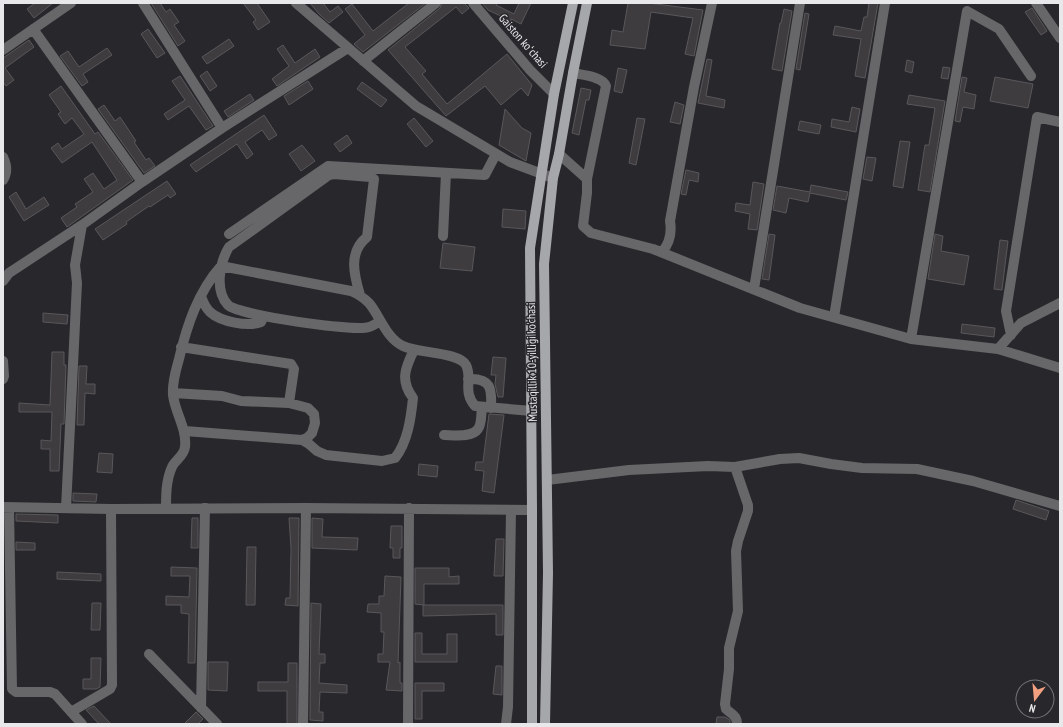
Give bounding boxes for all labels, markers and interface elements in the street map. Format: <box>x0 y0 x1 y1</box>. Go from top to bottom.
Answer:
street label: Gaiston koʻchasi <box>496 10 551 71</box>
street label: Mustaqillik 10-yilligi ko'chasi <box>523 302 540 422</box>
north arrow <box>1015 679 1055 719</box>
text: N <box>1027 701 1037 716</box>

